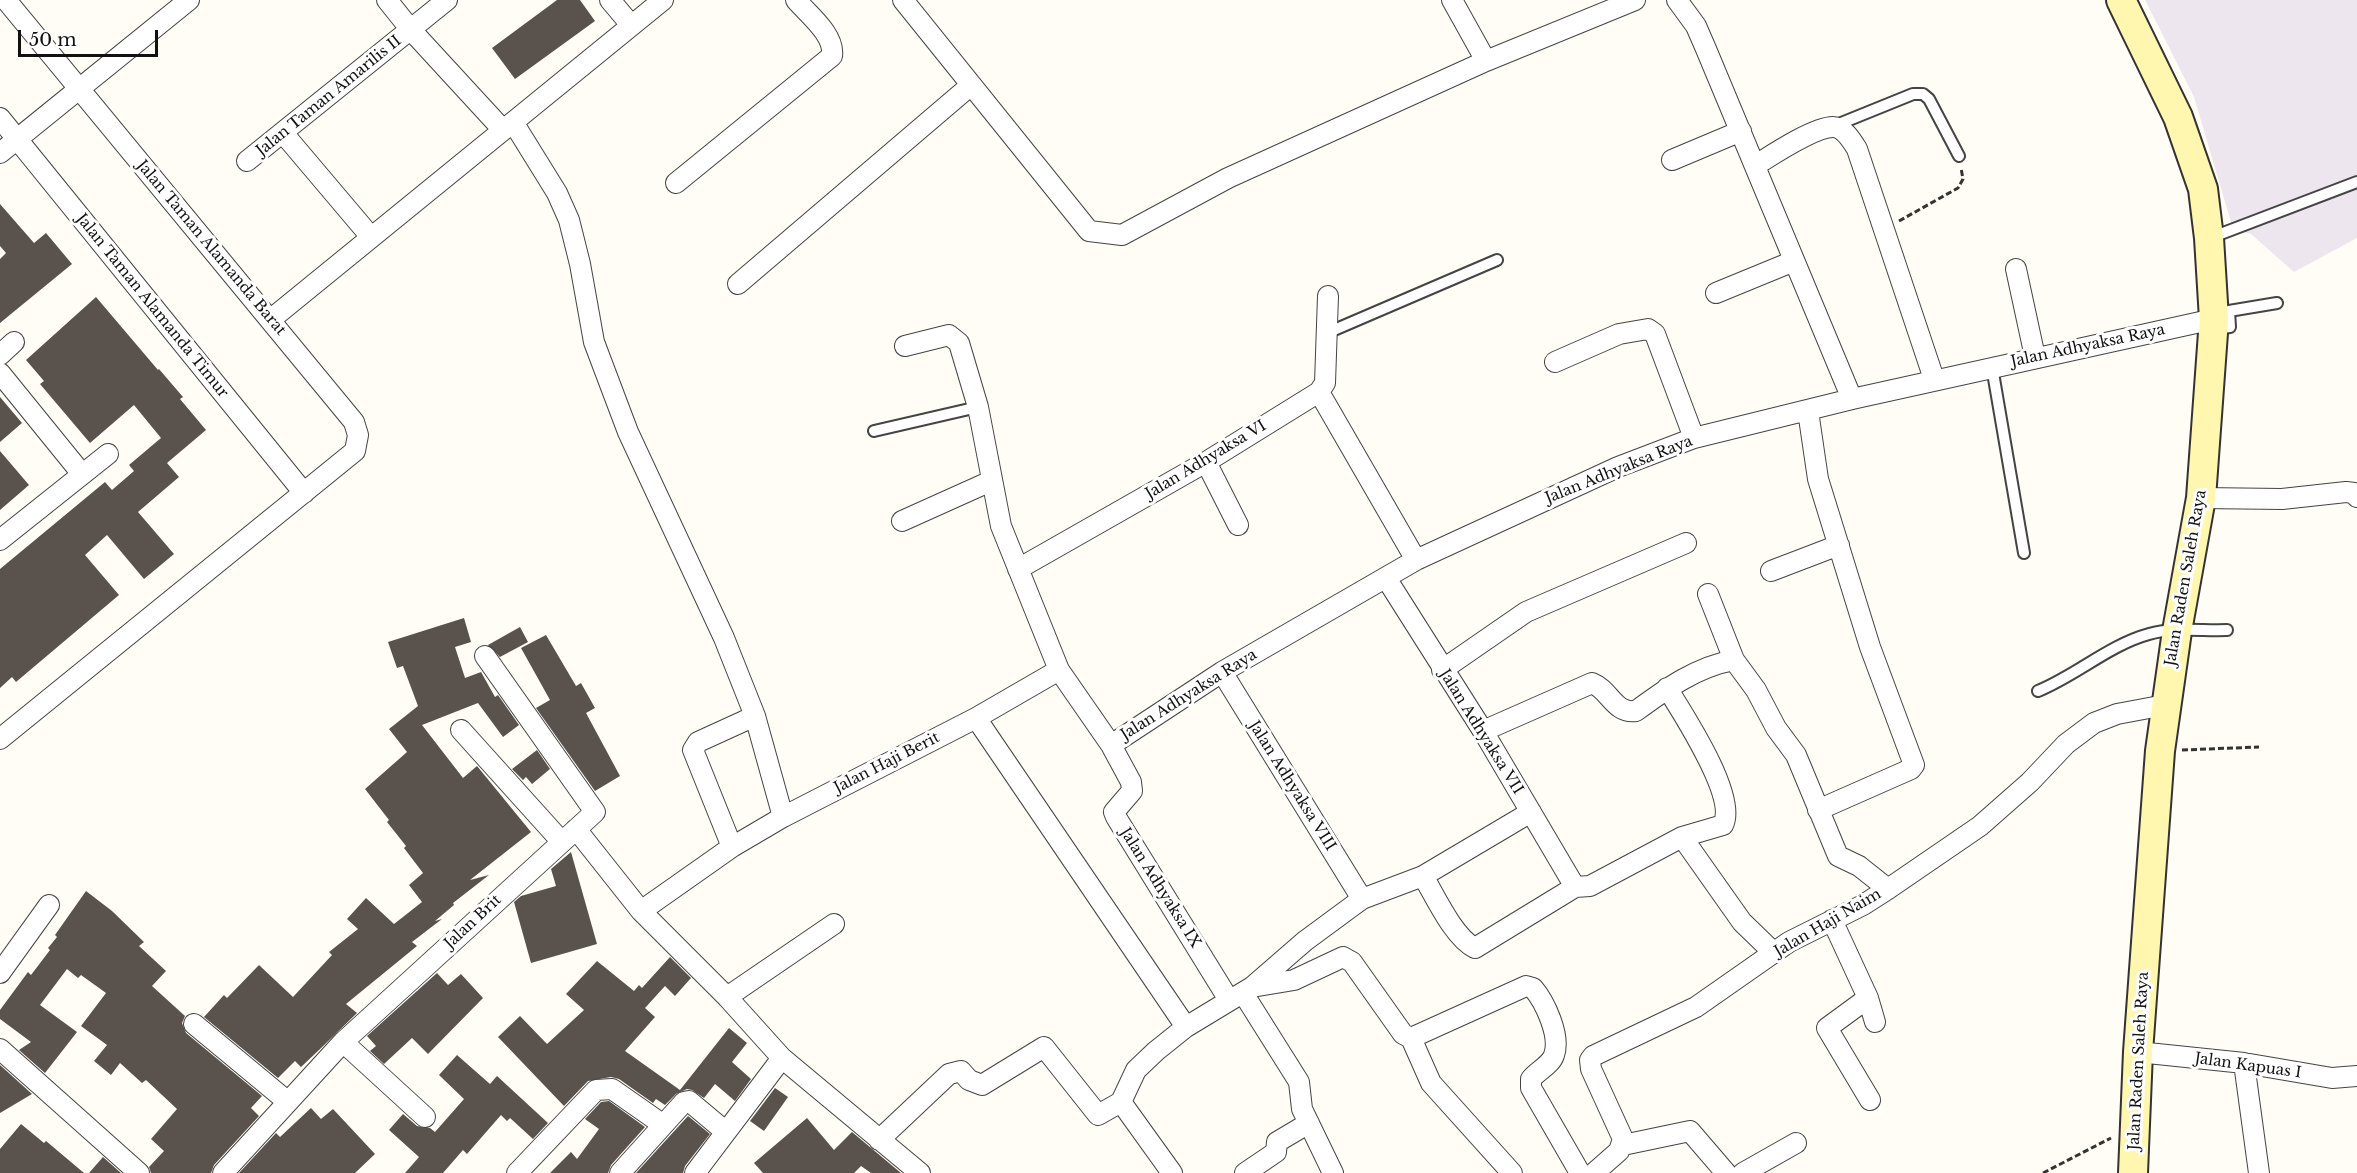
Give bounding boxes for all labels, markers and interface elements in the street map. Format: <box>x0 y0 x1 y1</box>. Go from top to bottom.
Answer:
scale bar <box>21 18 160 56</box>
text: 50 m <box>29 29 77 51</box>
street label: Jalan Taman Amarilis II <box>253 32 405 160</box>
street label: Jalan Taman Alamanda Barat <box>133 157 289 339</box>
street label: Jalan Taman Alamanda Timur <box>72 210 232 402</box>
street label: Jalan Adhyaksa Raya <box>2009 321 2167 371</box>
street label: Jalan Adhyaksa VI <box>1142 417 1270 503</box>
street label: Jalan Adhyaksa Raya <box>1543 432 1695 508</box>
street label: Jalan Raden Saleh Raya <box>2162 488 2210 668</box>
street label: Jalan Adhyaksa Raya <box>1118 646 1260 744</box>
street label: Jalan Adhyaksa VII <box>1435 666 1527 798</box>
street label: Jalan Adhyaksa VIII <box>1245 718 1339 854</box>
street label: Jalan Haji Berit <box>831 729 943 797</box>
street label: Jalan Adhyaksa IX <box>1116 825 1204 951</box>
street label: Jalan Haji Naim <box>1771 885 1885 961</box>
street label: Jalan Brit <box>441 891 505 953</box>
street label: Jalan Raden Saleh Raya <box>2125 971 2153 1151</box>
street label: Jalan Kapuas I <box>2194 1050 2302 1082</box>

